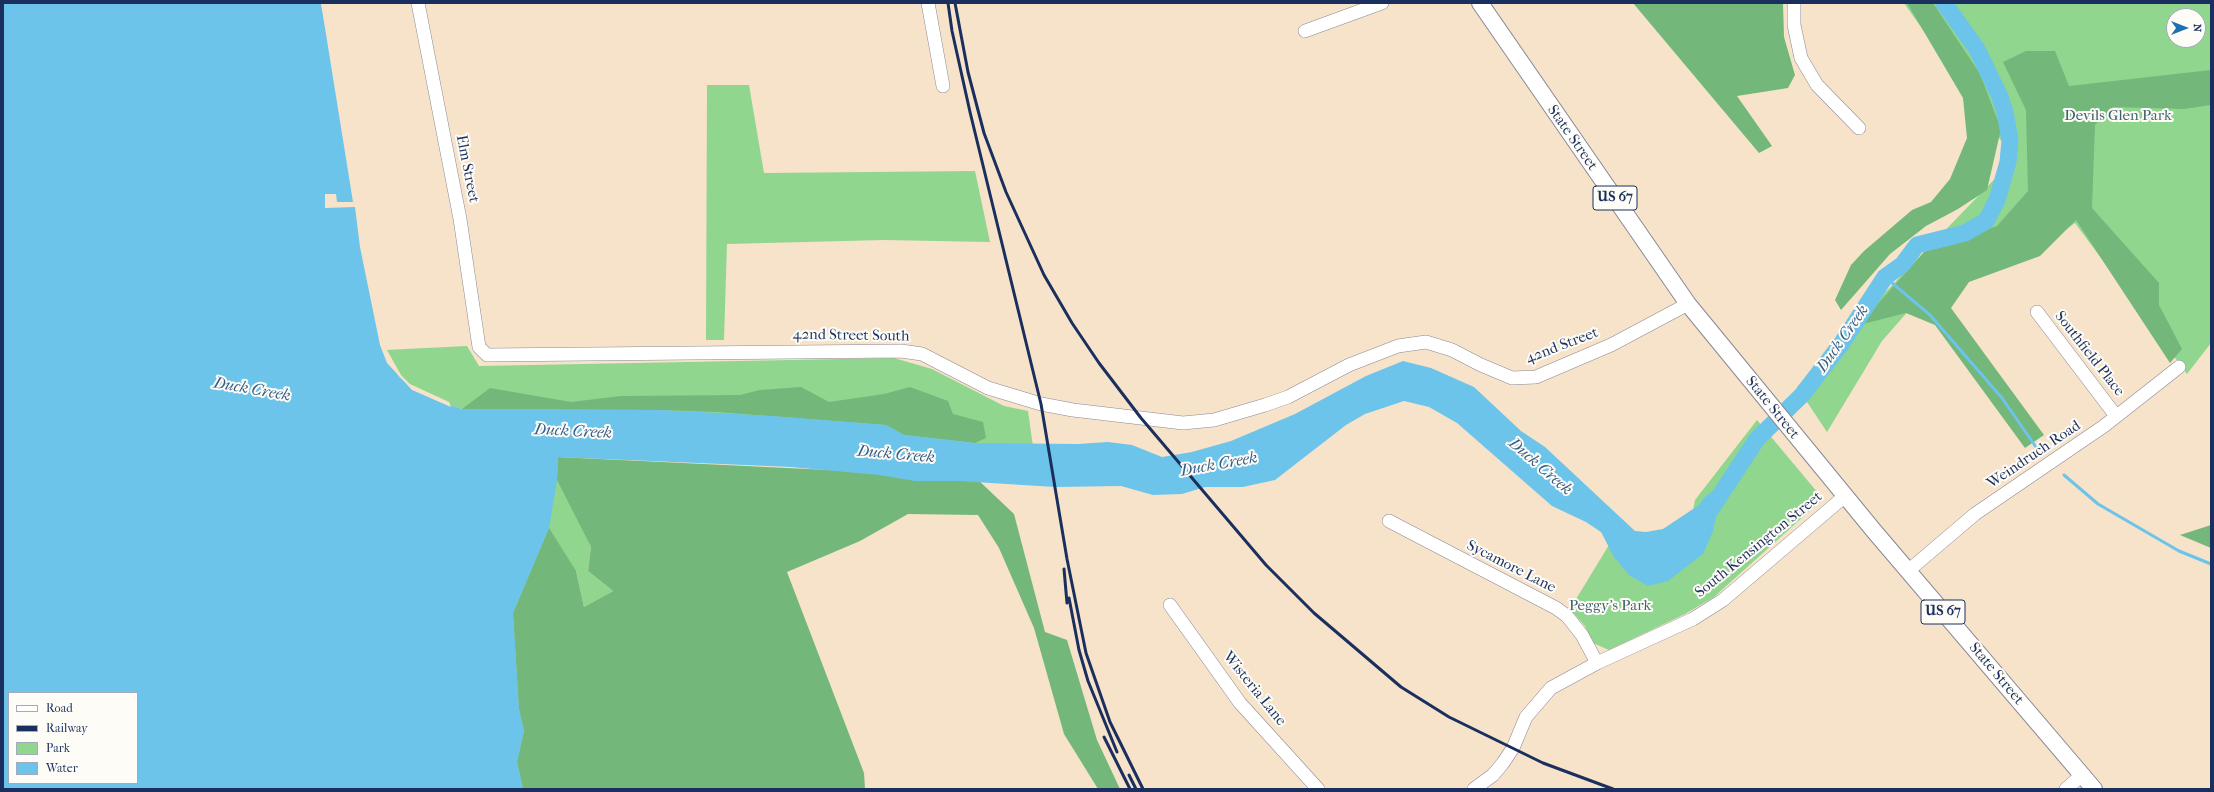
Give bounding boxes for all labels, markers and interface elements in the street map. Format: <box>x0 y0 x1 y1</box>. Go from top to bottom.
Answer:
north arrow <box>2166 8 2206 48</box>
text: N <box>2191 24 2204 32</box>
street label: State Street <box>1543 102 1601 174</box>
park label: Devils Glen Park <box>2064 107 2172 125</box>
street label: Elm Street <box>452 134 482 204</box>
road number: US 67 <box>1593 186 1637 210</box>
water label: Duck Creek <box>1813 302 1873 376</box>
street label: Southfield Place <box>2050 308 2128 400</box>
street label: 42nd Street <box>1523 324 1601 368</box>
street label: 42nd Street South <box>792 326 910 346</box>
street label: State Street <box>1741 373 1803 443</box>
water label: Duck Creek <box>212 374 292 406</box>
street label: Weindruch Road <box>1984 417 2084 493</box>
water label: Duck Creek <box>534 420 612 444</box>
water label: Duck Creek <box>1504 434 1576 500</box>
water label: Duck Creek <box>856 442 936 468</box>
water label: Duck Creek <box>1179 449 1259 481</box>
street label: South Kensington Street <box>1692 488 1826 602</box>
street label: Sycamore Lane <box>1463 537 1559 597</box>
park label: Peggy's Park <box>1569 597 1651 615</box>
road number: US 67 <box>1921 600 1965 624</box>
street label: State Street <box>1965 639 2027 709</box>
street label: Wisteria Lane <box>1219 648 1289 730</box>
legend <box>8 692 138 784</box>
text: Road <box>46 701 73 715</box>
text: Railway <box>46 721 88 735</box>
text: Park <box>46 741 70 755</box>
text: Water <box>46 761 78 775</box>

